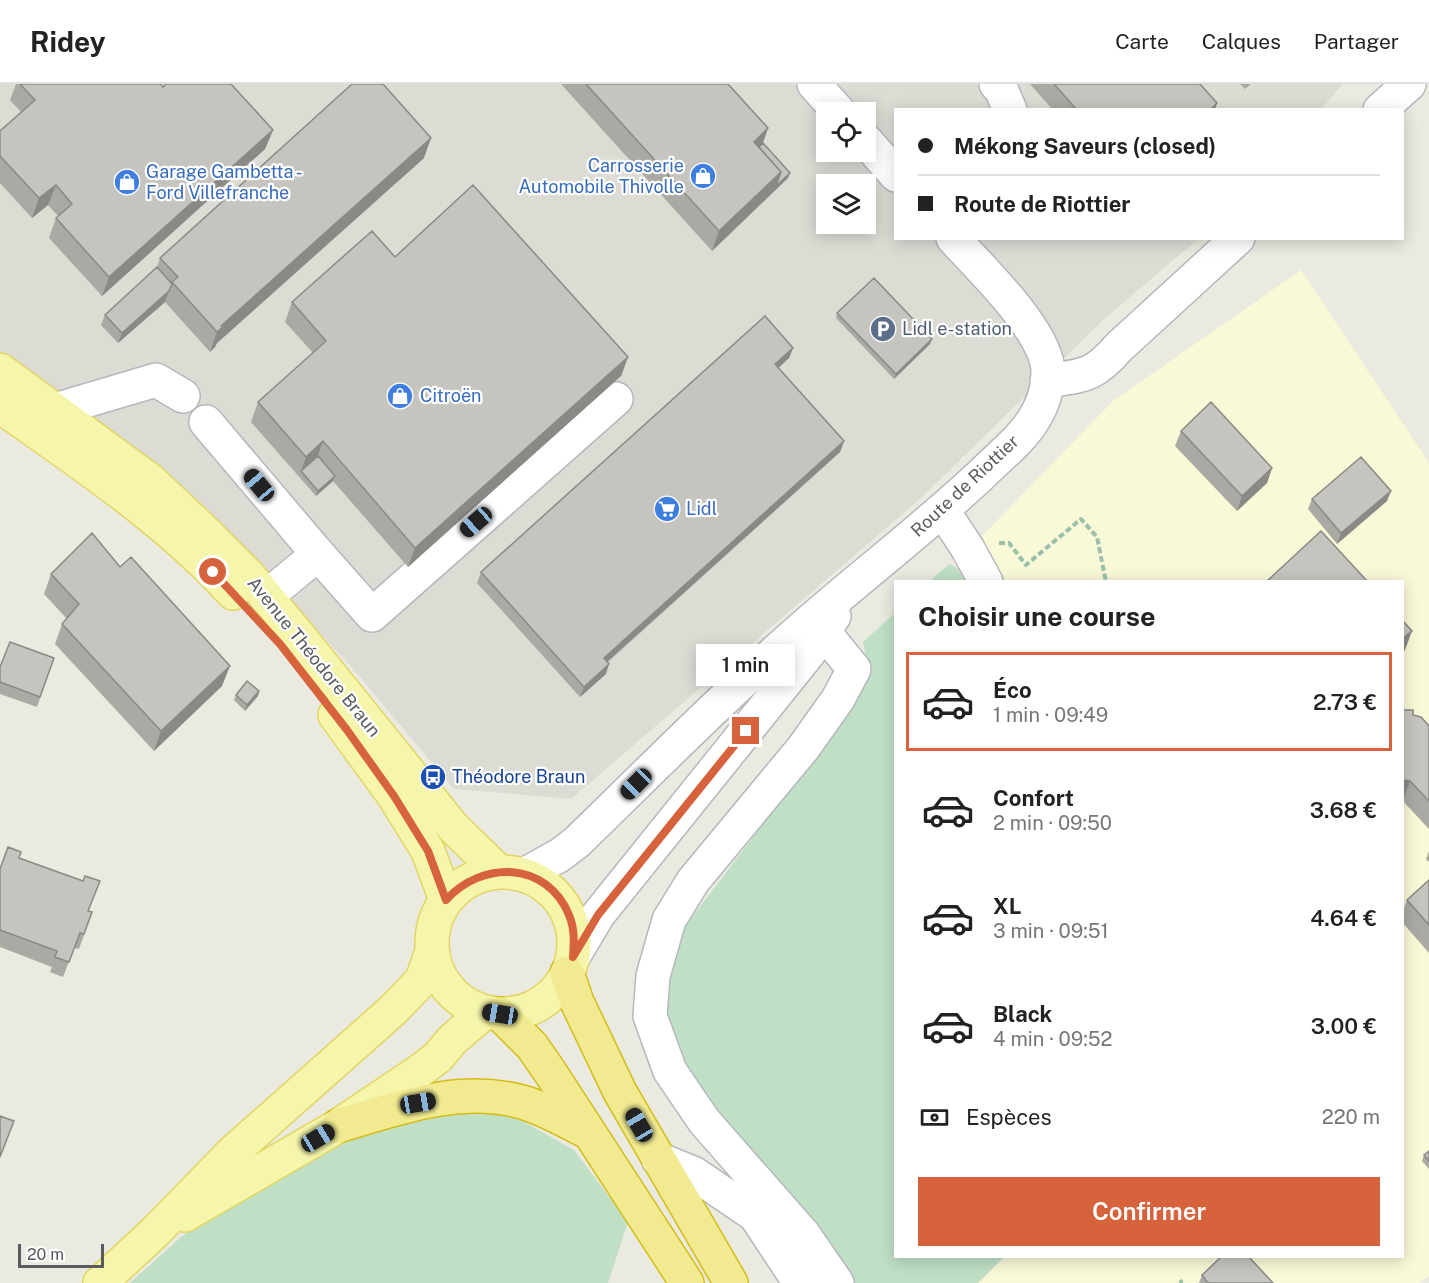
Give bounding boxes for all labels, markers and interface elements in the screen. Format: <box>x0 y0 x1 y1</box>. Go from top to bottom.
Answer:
text: Ridey <box>30 25 105 58</box>
text: Carte <box>1115 29 1169 54</box>
text: Calques <box>1202 29 1281 54</box>
text: Partager <box>1314 29 1399 54</box>
map controls <box>816 102 876 234</box>
button: locate <box>816 102 876 162</box>
text: Mékong Saveurs (closed) <box>954 133 1216 159</box>
place label: Carrosserie Automobile Thivolle <box>518 155 684 197</box>
place label: Garage Gambetta - Ford Villefranche <box>146 161 303 203</box>
shop icon: Carrosserie Automobile Thivolle <box>688 161 718 191</box>
shop icon: Garage Gambetta - Ford Villefranche <box>112 167 142 197</box>
button: layers <box>816 174 876 234</box>
text: Route de Riottier <box>954 191 1130 217</box>
parking icon: Lidl e-station <box>868 314 898 344</box>
place label: Lidl e-station <box>902 318 1012 339</box>
shop icon: Citroën <box>385 381 415 411</box>
place label: Citroën <box>420 385 482 406</box>
street label: Route de Riottier <box>906 430 1023 541</box>
car <box>241 465 277 505</box>
supermarket icon: Lidl <box>652 494 682 524</box>
place label: Lidl <box>686 498 717 519</box>
car <box>457 503 495 541</box>
route start <box>199 558 226 585</box>
street label: Avenue Théodore Braun <box>243 573 385 741</box>
text: Choisir une course <box>918 600 1156 632</box>
callout: 1 min <box>696 644 795 686</box>
text: 1 min <box>722 653 769 677</box>
icon: car <box>921 675 975 729</box>
text: Éco <box>993 677 1032 703</box>
text: 2.73 € <box>1313 689 1377 715</box>
text: 1 min · 09:49 <box>993 703 1108 727</box>
route end <box>732 717 759 744</box>
bus stop icon: Théodore Braun <box>418 762 448 792</box>
car <box>617 765 655 803</box>
place label: Théodore Braun <box>452 766 585 787</box>
icon: car <box>921 783 975 837</box>
text: Confort <box>993 785 1074 811</box>
text: 3.68 € <box>1310 797 1377 823</box>
text: 2 min · 09:50 <box>993 811 1112 835</box>
icon: car <box>921 891 975 945</box>
text: XL <box>993 893 1021 919</box>
text: 4.64 € <box>1310 905 1377 931</box>
text: 3 min · 09:51 <box>993 919 1109 943</box>
icon: car <box>921 999 975 1053</box>
text: Black <box>993 1001 1052 1027</box>
car <box>481 1002 519 1026</box>
text: 3.00 € <box>1311 1013 1377 1039</box>
text: 4 min · 09:52 <box>993 1027 1112 1051</box>
car <box>399 1091 437 1115</box>
icon: cash <box>918 1101 951 1134</box>
text: Espèces <box>966 1104 1052 1130</box>
car <box>622 1105 656 1145</box>
text: 220 m <box>1322 1105 1380 1129</box>
car <box>298 1121 338 1155</box>
button: Confirmer <box>918 1177 1380 1246</box>
scale bar <box>18 1241 104 1268</box>
text: 20 m <box>27 1245 64 1264</box>

